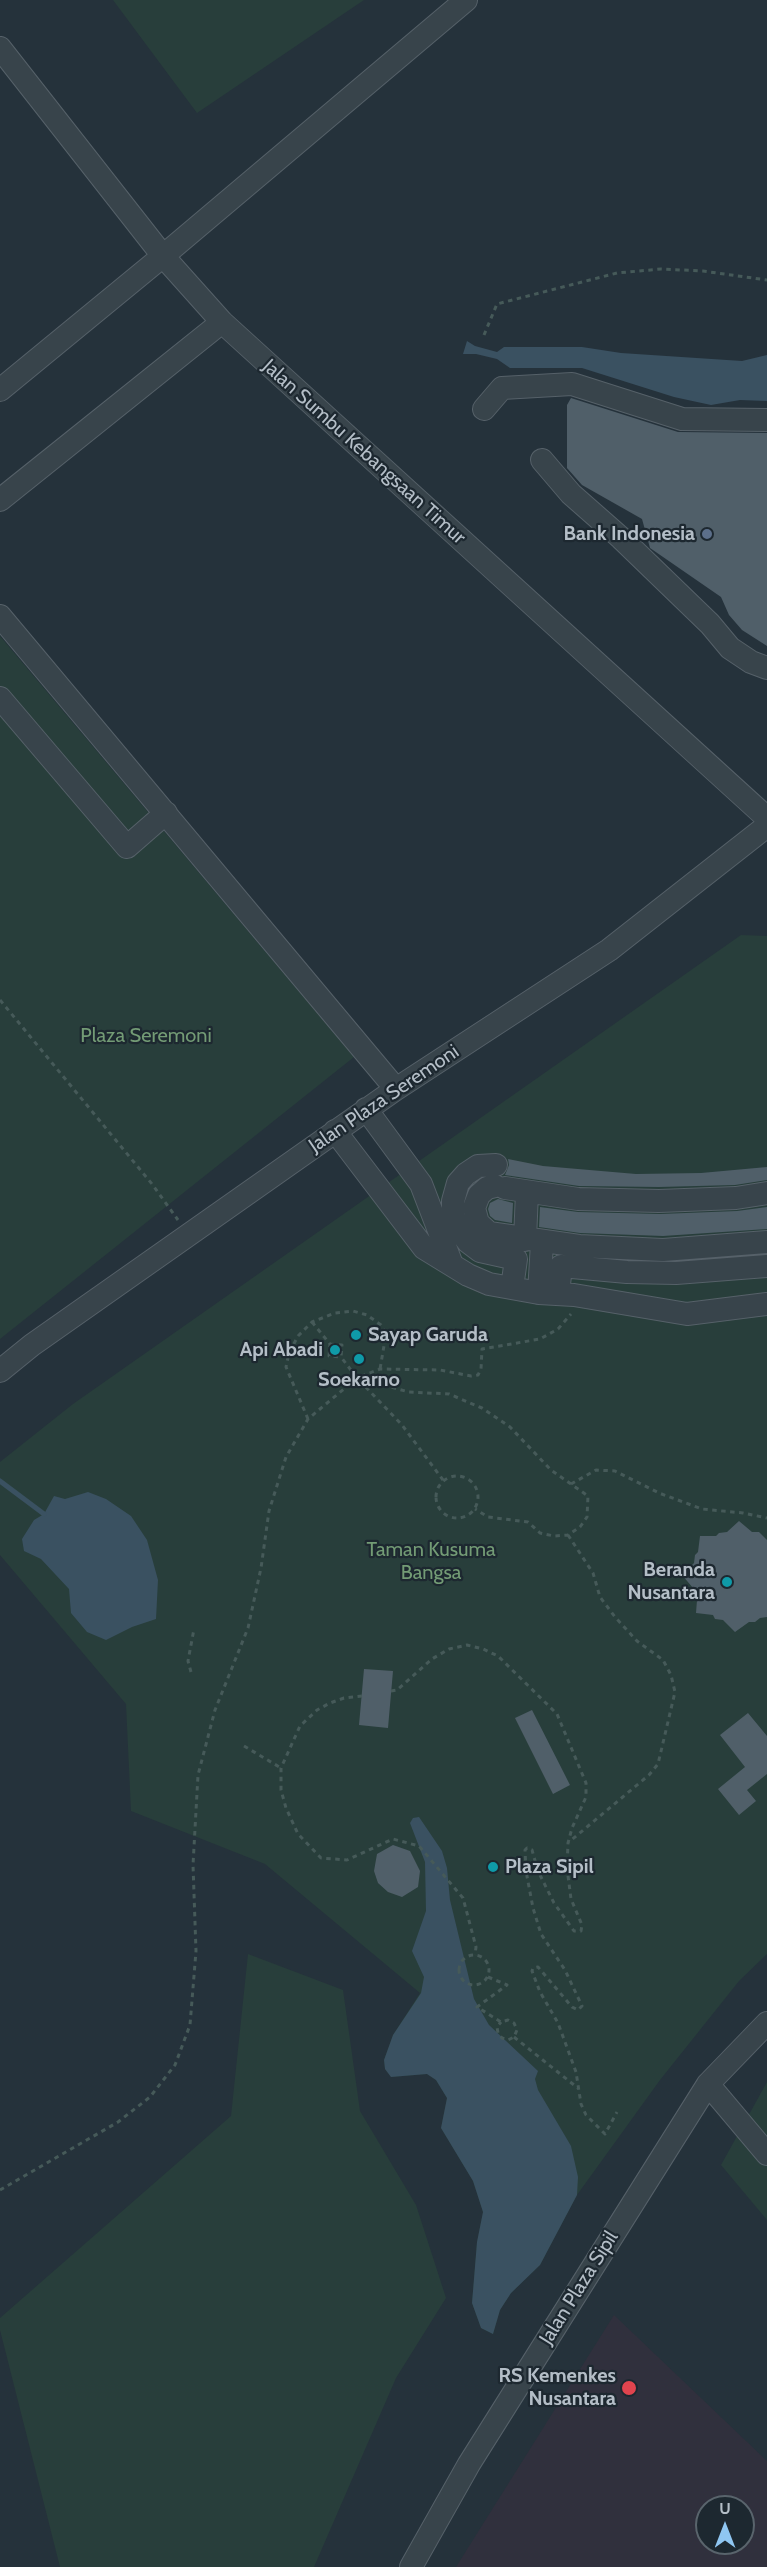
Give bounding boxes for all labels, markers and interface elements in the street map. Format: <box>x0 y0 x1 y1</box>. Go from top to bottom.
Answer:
street label: Jalan Sumbu Kebangsaan Timur <box>257 354 471 550</box>
place label: Bank Indonesia <box>563 522 695 546</box>
marker: Bank Indonesia <box>700 527 714 541</box>
park label: Plaza Seremoni <box>80 1024 212 1048</box>
street label: Jalan Plaza Seremoni <box>304 1040 464 1158</box>
place label: Sayap Garuda <box>368 1323 488 1347</box>
marker: Sayap Garuda <box>349 1328 363 1342</box>
place label: Api Abadi <box>240 1338 323 1362</box>
marker: Api Abadi <box>328 1343 342 1357</box>
marker: Soekarno <box>352 1352 366 1366</box>
place label: Soekarno <box>318 1368 400 1392</box>
park label: Taman Kusuma Bangsa <box>366 1538 496 1585</box>
place label: Beranda Nusantara <box>627 1558 715 1605</box>
marker: Beranda Nusantara <box>720 1575 734 1589</box>
place label: Plaza Sipil <box>505 1855 594 1879</box>
marker: Plaza Sipil <box>486 1860 500 1874</box>
street label: Jalan Plaza Sipil <box>534 2227 624 2349</box>
place label: RS Kemenkes Nusantara <box>498 2364 616 2411</box>
marker: RS Kemenkes Nusantara <box>620 2379 638 2397</box>
north arrow <box>695 2495 755 2555</box>
text: U <box>719 2499 731 2518</box>

